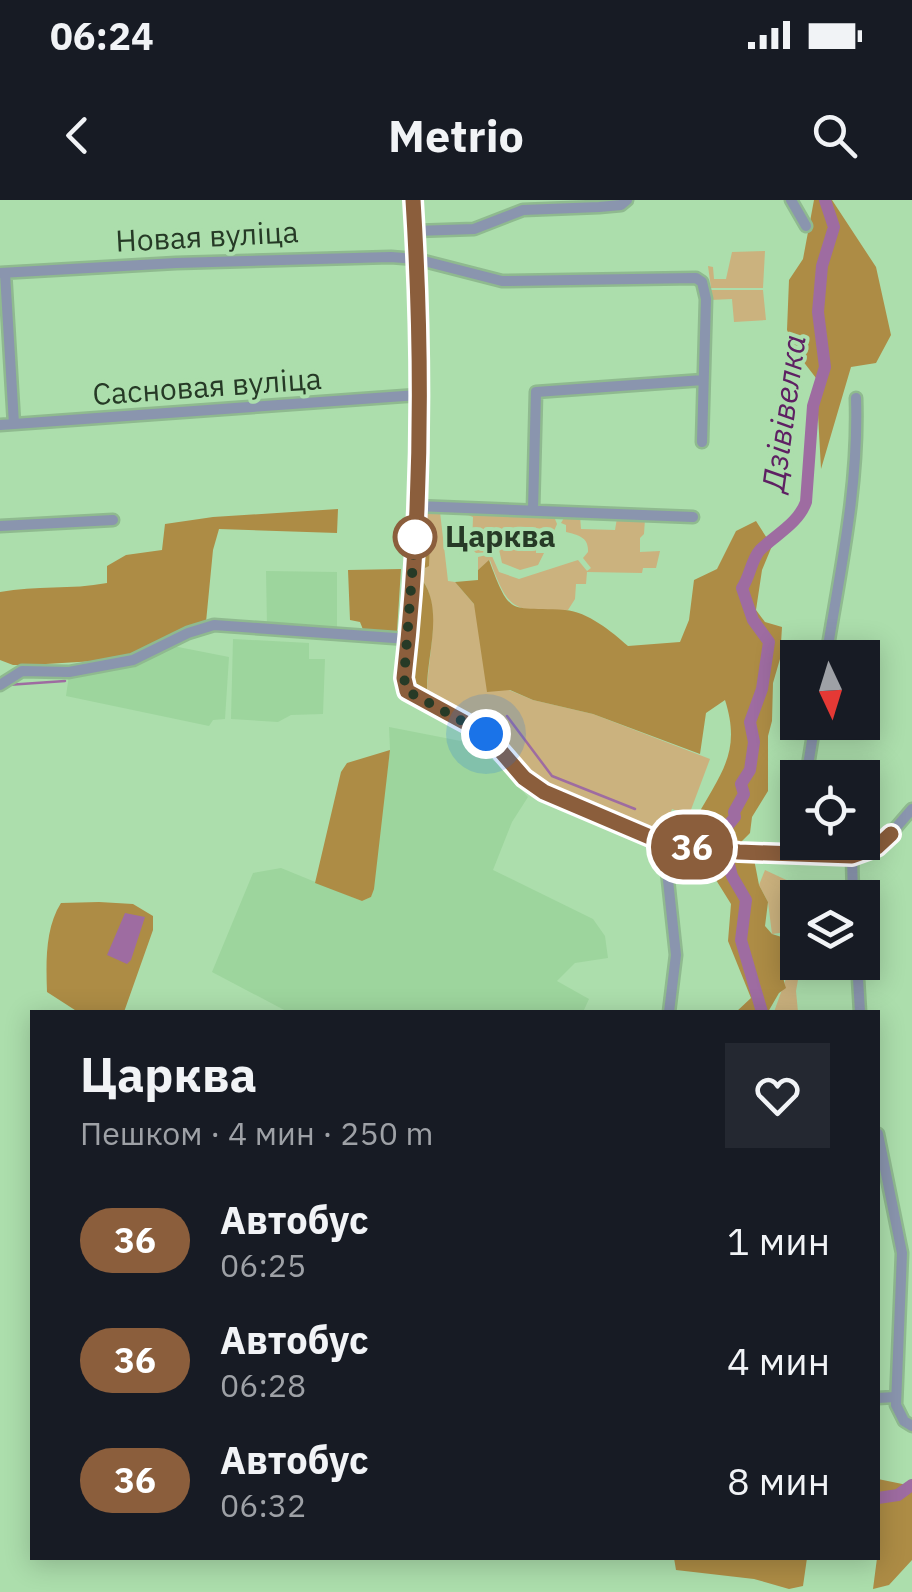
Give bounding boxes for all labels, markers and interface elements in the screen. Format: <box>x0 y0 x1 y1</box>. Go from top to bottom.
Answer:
text: 06:24 <box>50 11 154 60</box>
text: Metrio <box>388 106 524 164</box>
icon: back <box>50 108 105 163</box>
icon: search <box>807 108 862 163</box>
street label: Новая вуліца <box>114 211 299 260</box>
water label: Дзівівелка <box>751 332 815 497</box>
street label: Сасновая вуліца <box>91 358 323 413</box>
marker: Царква <box>394 516 436 558</box>
place label: Царква <box>445 516 556 555</box>
north arrow <box>780 640 880 740</box>
map controls <box>780 640 880 980</box>
your location <box>461 709 511 759</box>
button: locate <box>780 760 880 860</box>
line badge: 36 <box>647 814 737 880</box>
text: 36 <box>671 824 713 870</box>
button: layers <box>780 880 880 980</box>
text: Царква <box>80 1043 257 1105</box>
button: heart <box>725 1043 830 1148</box>
text: Пешком · 4 мин · 250 m <box>80 1112 433 1154</box>
text: Автобус <box>220 1195 369 1244</box>
text: 1 мин <box>727 1216 830 1265</box>
text: 36 <box>114 1217 156 1263</box>
text: 06:25 <box>220 1244 306 1286</box>
text: Автобус <box>220 1315 369 1364</box>
text: 4 мин <box>727 1336 830 1385</box>
text: 36 <box>114 1337 156 1383</box>
text: 06:28 <box>220 1364 306 1406</box>
text: Автобус <box>220 1435 369 1484</box>
text: 8 мин <box>727 1456 830 1505</box>
text: 36 <box>114 1457 156 1503</box>
text: 06:32 <box>220 1484 306 1526</box>

